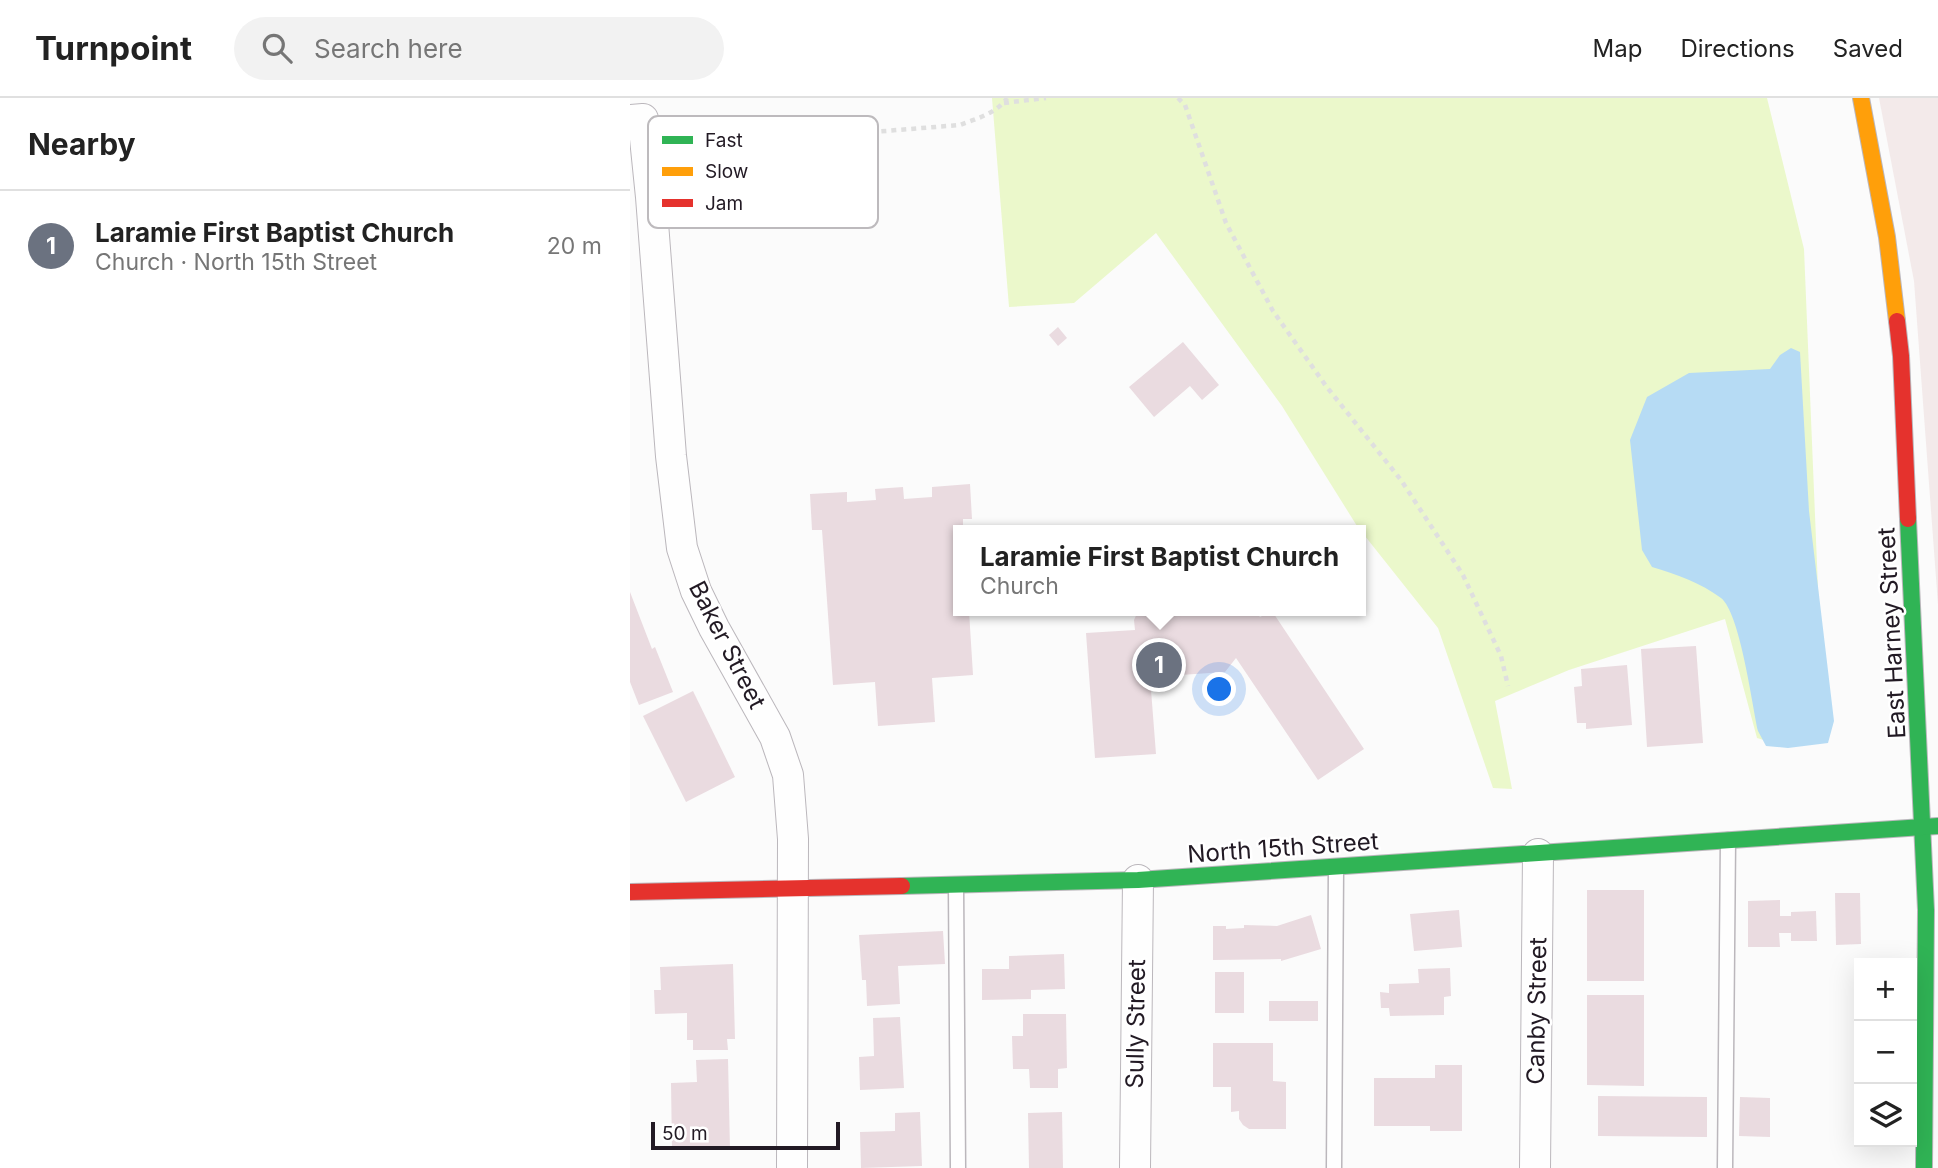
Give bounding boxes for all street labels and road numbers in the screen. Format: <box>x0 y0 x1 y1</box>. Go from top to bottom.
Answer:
street label: East Harney Street <box>1871 526 1912 739</box>
street label: Baker Street <box>683 576 772 714</box>
street label: North 15th Street <box>1186 826 1380 869</box>
street label: Canby Street <box>1521 937 1552 1085</box>
street label: Sully Street <box>1120 959 1151 1089</box>

